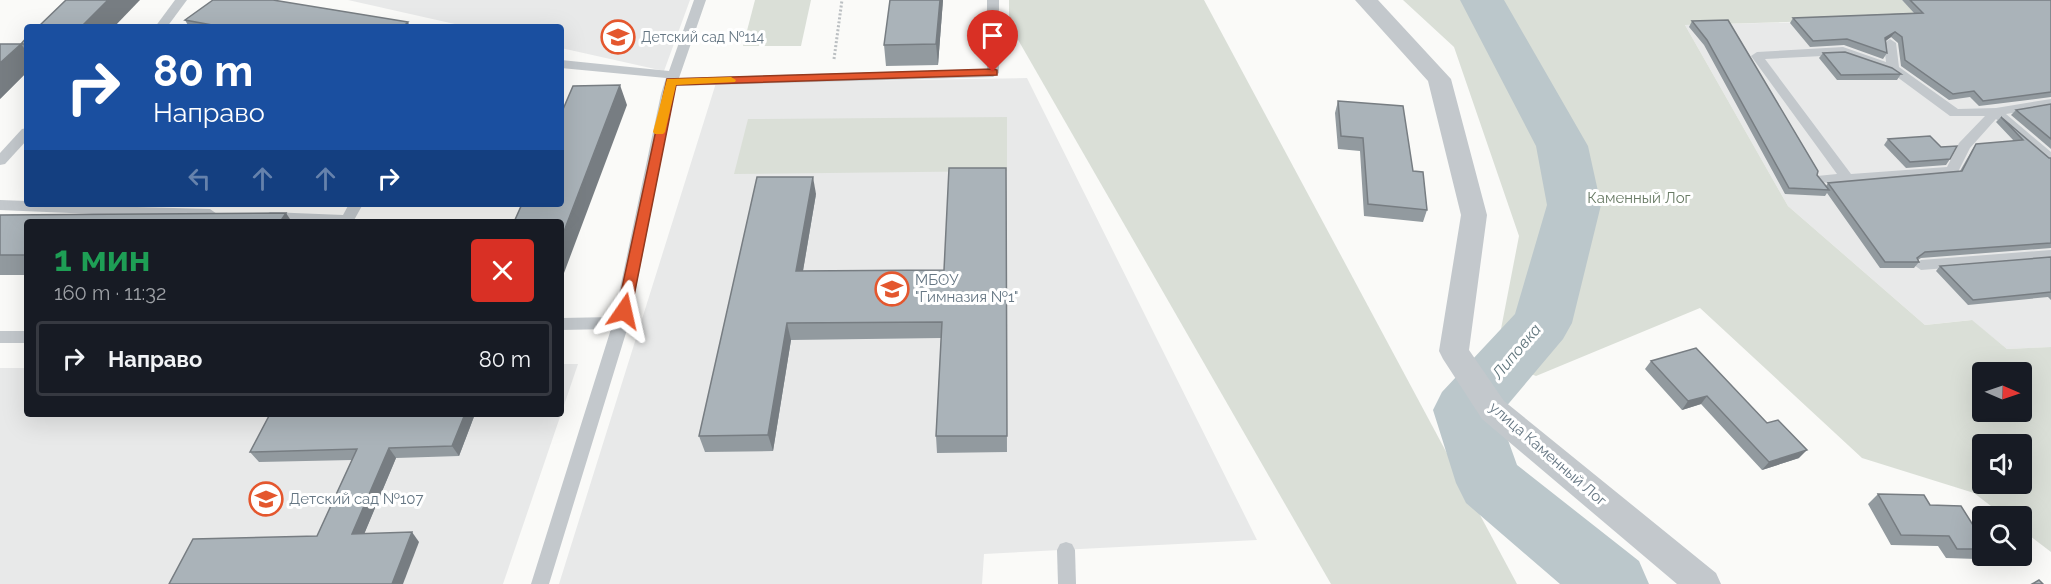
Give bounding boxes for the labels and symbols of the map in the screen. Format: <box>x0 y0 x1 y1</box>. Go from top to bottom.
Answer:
pin <box>967 10 1018 72</box>
school or university icon: Детский сад №114 <box>600 19 636 55</box>
place label: Детский сад №114 <box>641 29 764 45</box>
park label: Каменный Лог <box>1587 189 1691 207</box>
school or university icon: МБОУ "Гимназия №1" <box>874 271 910 307</box>
place label: МБОУ "Гимназия №1" <box>915 271 1018 306</box>
position arrow <box>592 279 656 343</box>
water label: Липовка <box>1487 320 1545 384</box>
north arrow <box>1972 362 2032 422</box>
street label: улица Каменный Лог <box>1486 398 1610 510</box>
school or university icon: Детский сад №107 <box>248 481 284 517</box>
place label: Детский сад №107 <box>289 490 423 508</box>

